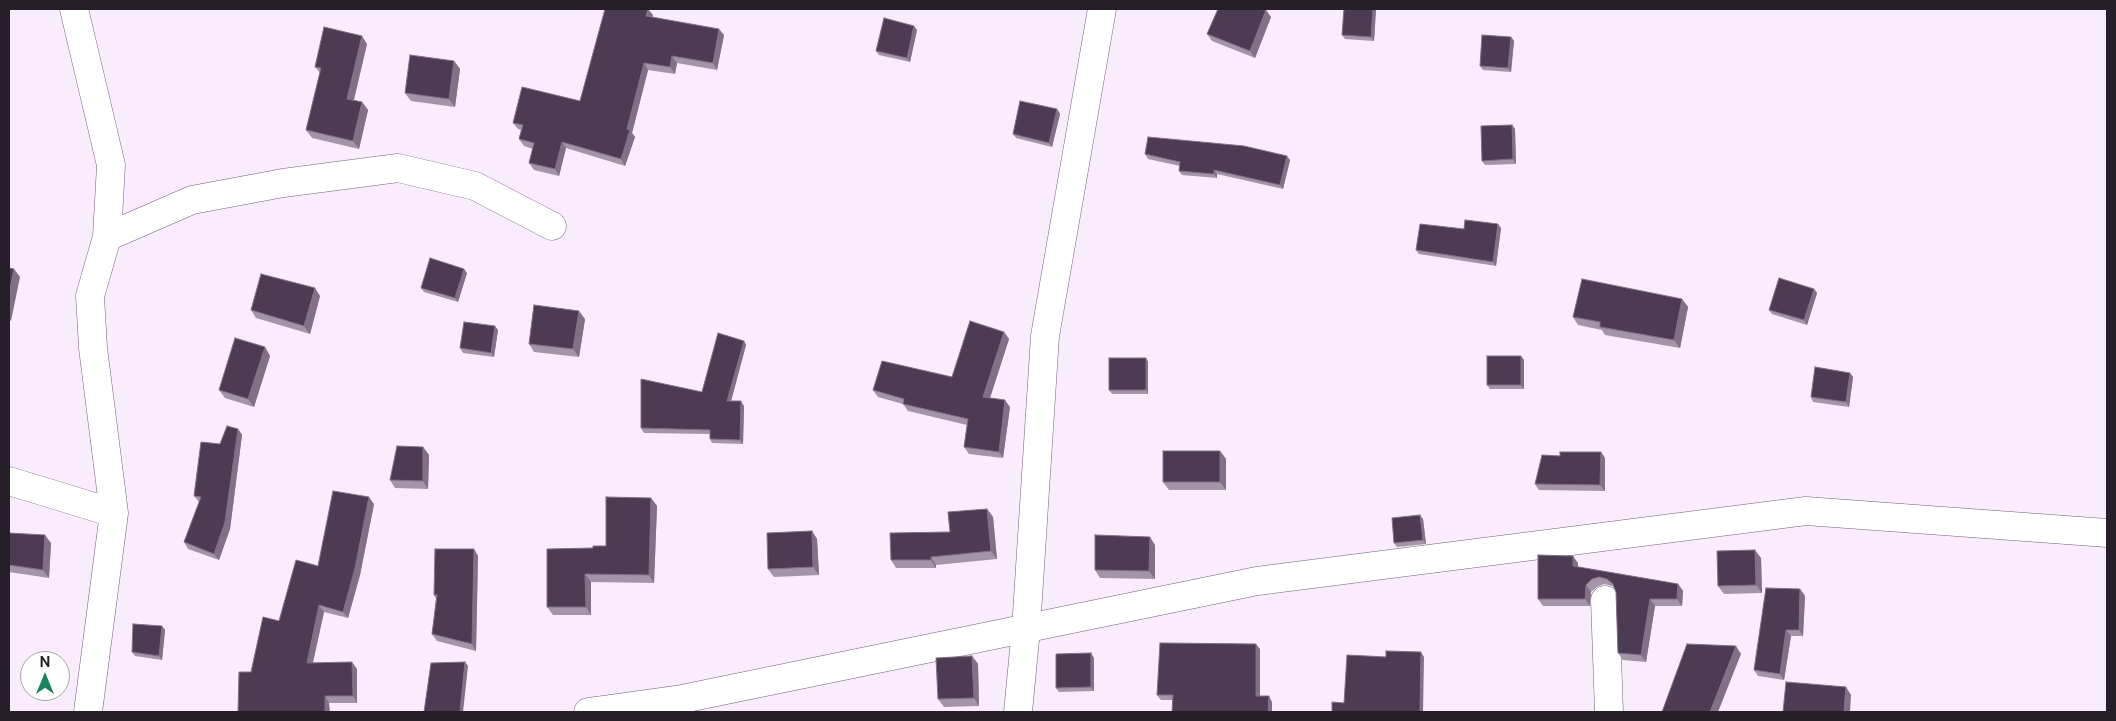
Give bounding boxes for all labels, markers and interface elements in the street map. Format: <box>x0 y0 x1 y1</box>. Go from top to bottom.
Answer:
north arrow <box>20 651 70 701</box>
text: N <box>40 654 50 670</box>

